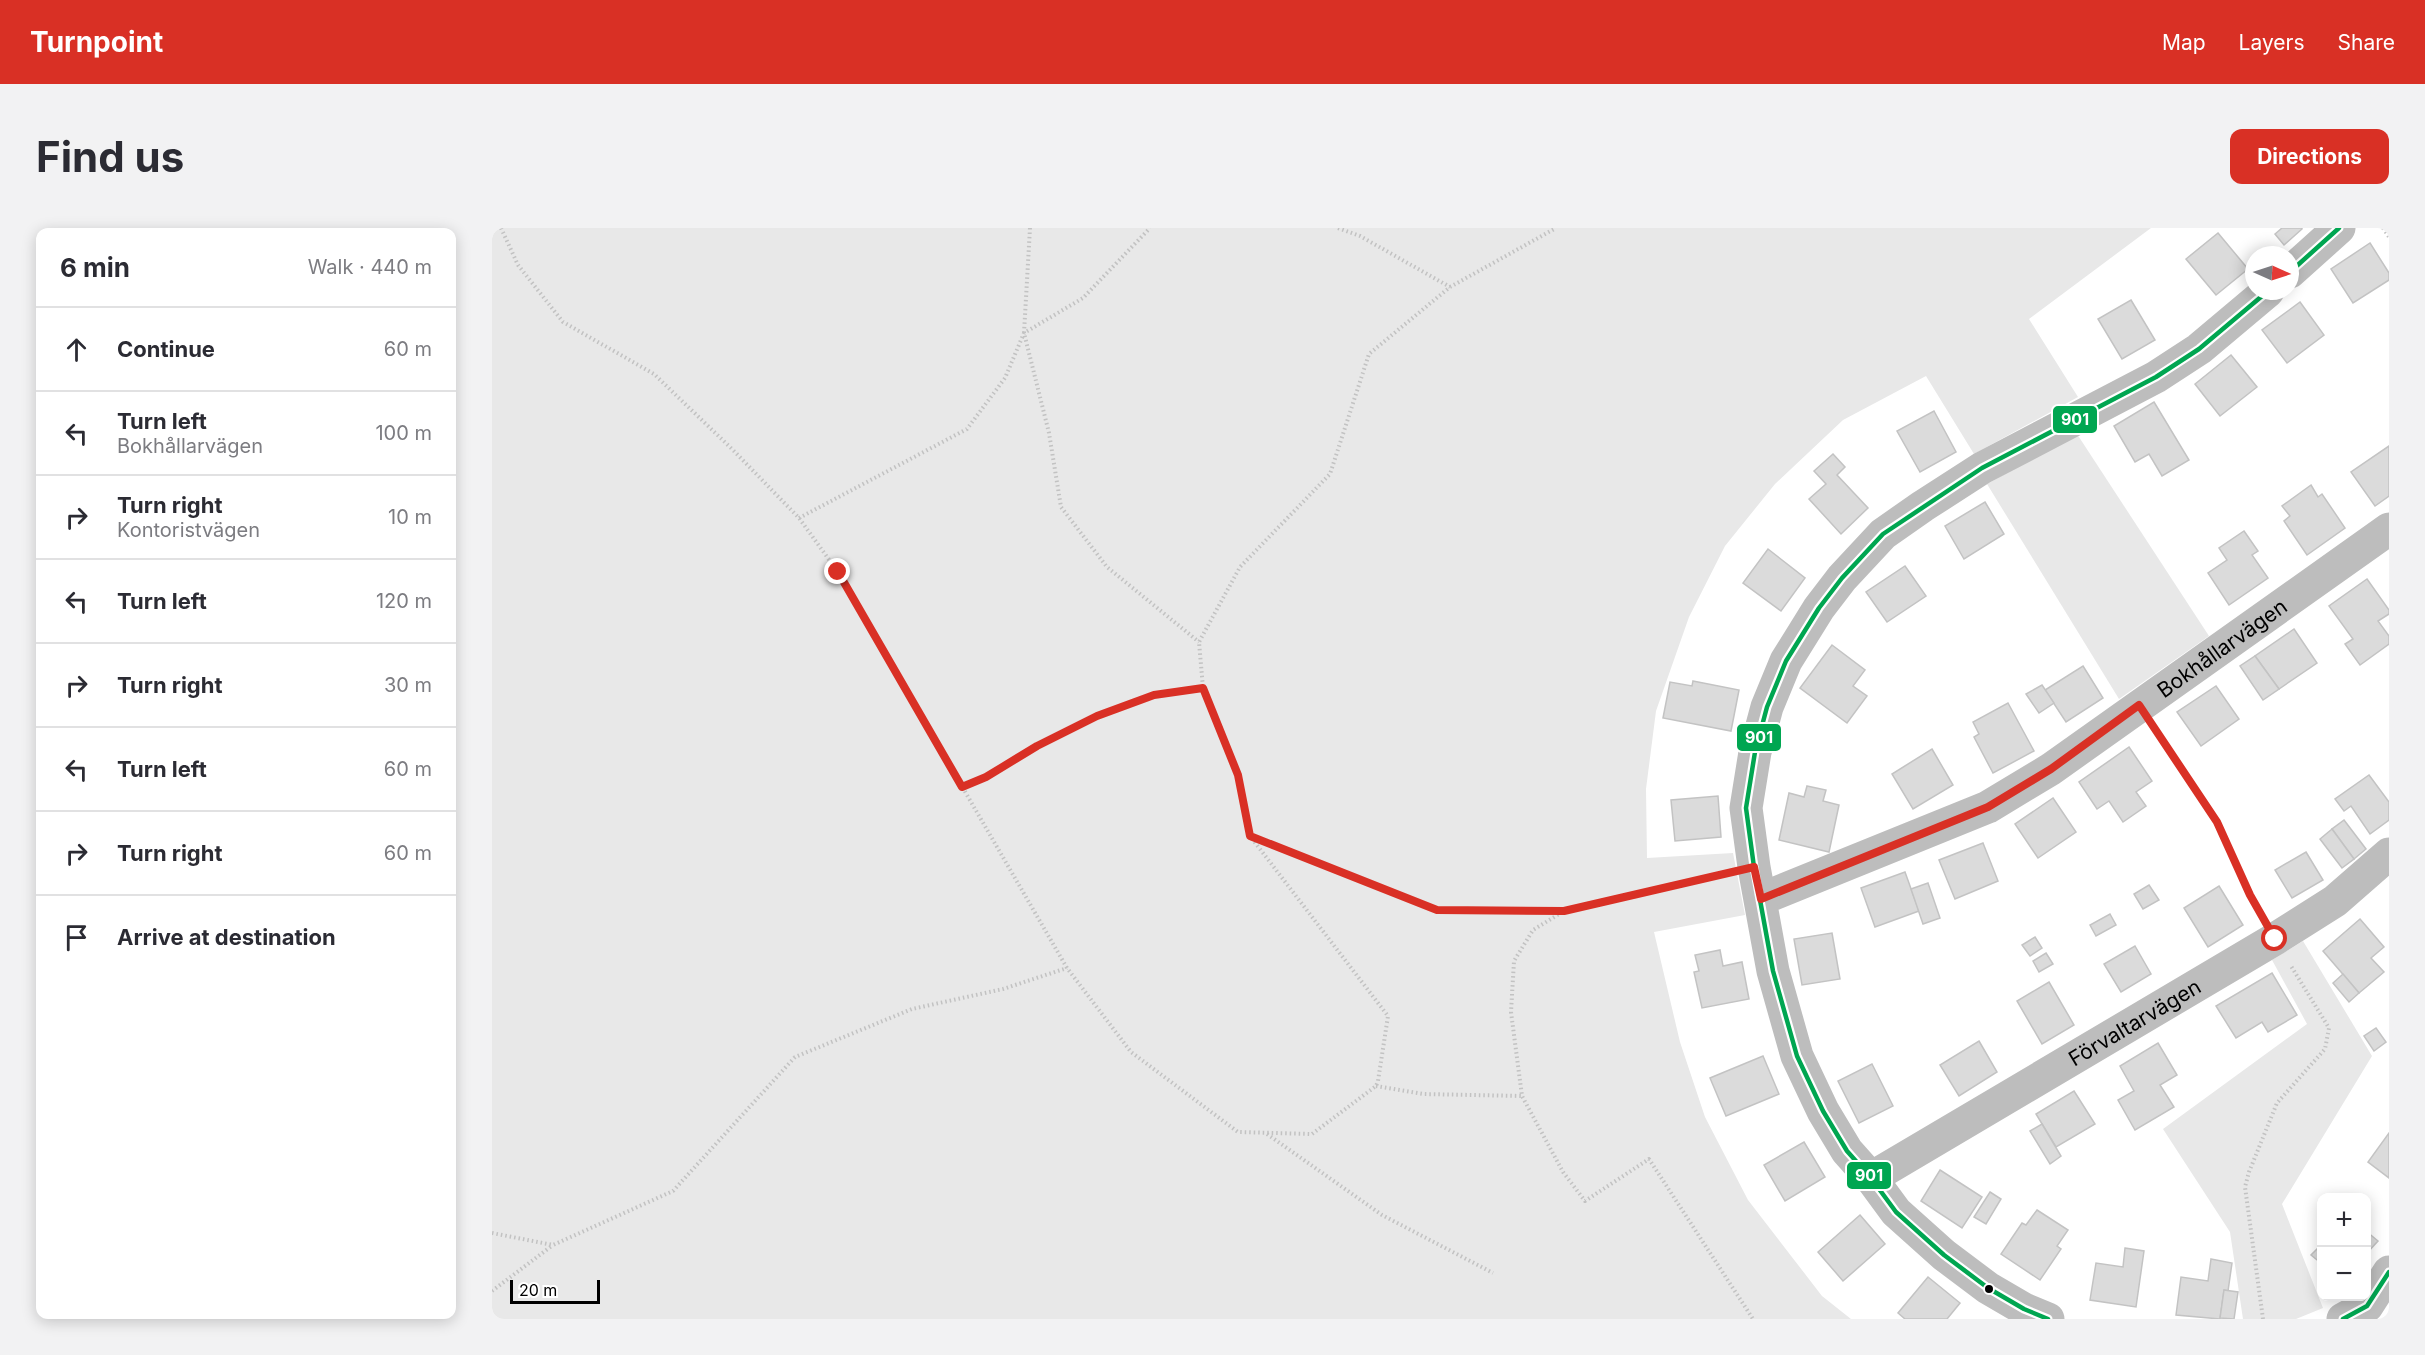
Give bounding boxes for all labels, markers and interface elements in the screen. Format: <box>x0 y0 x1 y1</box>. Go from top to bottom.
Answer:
text: Turnpoint <box>30 25 163 59</box>
text: Map <box>2162 30 2206 55</box>
text: Layers <box>2239 30 2305 55</box>
text: Share <box>2338 30 2395 55</box>
button: Directions <box>2230 129 2389 184</box>
text: Find us <box>36 131 184 182</box>
north arrow <box>2245 246 2299 300</box>
text: 6 min <box>60 252 130 283</box>
text: Walk · 440 m <box>308 255 432 279</box>
icon: ahead <box>60 333 93 366</box>
text: Continue <box>117 336 215 362</box>
text: 60 m <box>384 337 432 361</box>
line badge: 901 <box>2052 405 2098 434</box>
text: Turn left <box>117 408 207 434</box>
text: 901 <box>2061 409 2089 429</box>
icon: left <box>60 417 93 450</box>
text: 100 m <box>375 421 432 445</box>
text: Bokhållarvägen <box>117 434 263 458</box>
text: Turn right <box>117 492 223 518</box>
icon: right <box>60 501 93 534</box>
text: 10 m <box>388 505 432 529</box>
text: Kontoristvägen <box>117 518 260 542</box>
route end <box>824 558 850 584</box>
icon: left <box>60 585 93 618</box>
text: Turn left <box>117 588 207 614</box>
text: 120 m <box>376 589 432 613</box>
street label: Bokhållarvägen <box>2152 593 2292 702</box>
icon: right <box>60 669 93 702</box>
text: Turn right <box>117 672 223 698</box>
text: 30 m <box>384 673 432 697</box>
line badge: 901 <box>1736 723 1782 752</box>
text: 901 <box>1745 727 1773 747</box>
icon: left <box>60 753 93 786</box>
text: Turn left <box>117 756 207 782</box>
text: 60 m <box>384 757 432 781</box>
icon: right <box>60 837 93 870</box>
text: Turn right <box>117 840 223 866</box>
text: 60 m <box>384 841 432 865</box>
icon: arrive <box>60 921 93 954</box>
text: Arrive at destination <box>117 924 336 950</box>
route start <box>2261 925 2287 951</box>
street label: Förvaltarvägen <box>2064 973 2205 1071</box>
line badge: 901 <box>1846 1161 1892 1190</box>
text: 901 <box>1855 1165 1883 1185</box>
map controls <box>2317 1193 2371 1301</box>
button: + <box>2317 1193 2371 1247</box>
button: − <box>2317 1247 2371 1301</box>
scale bar <box>510 1277 600 1304</box>
text: 20 m <box>519 1280 557 1300</box>
unlabelled marker <box>1983 1283 1995 1295</box>

